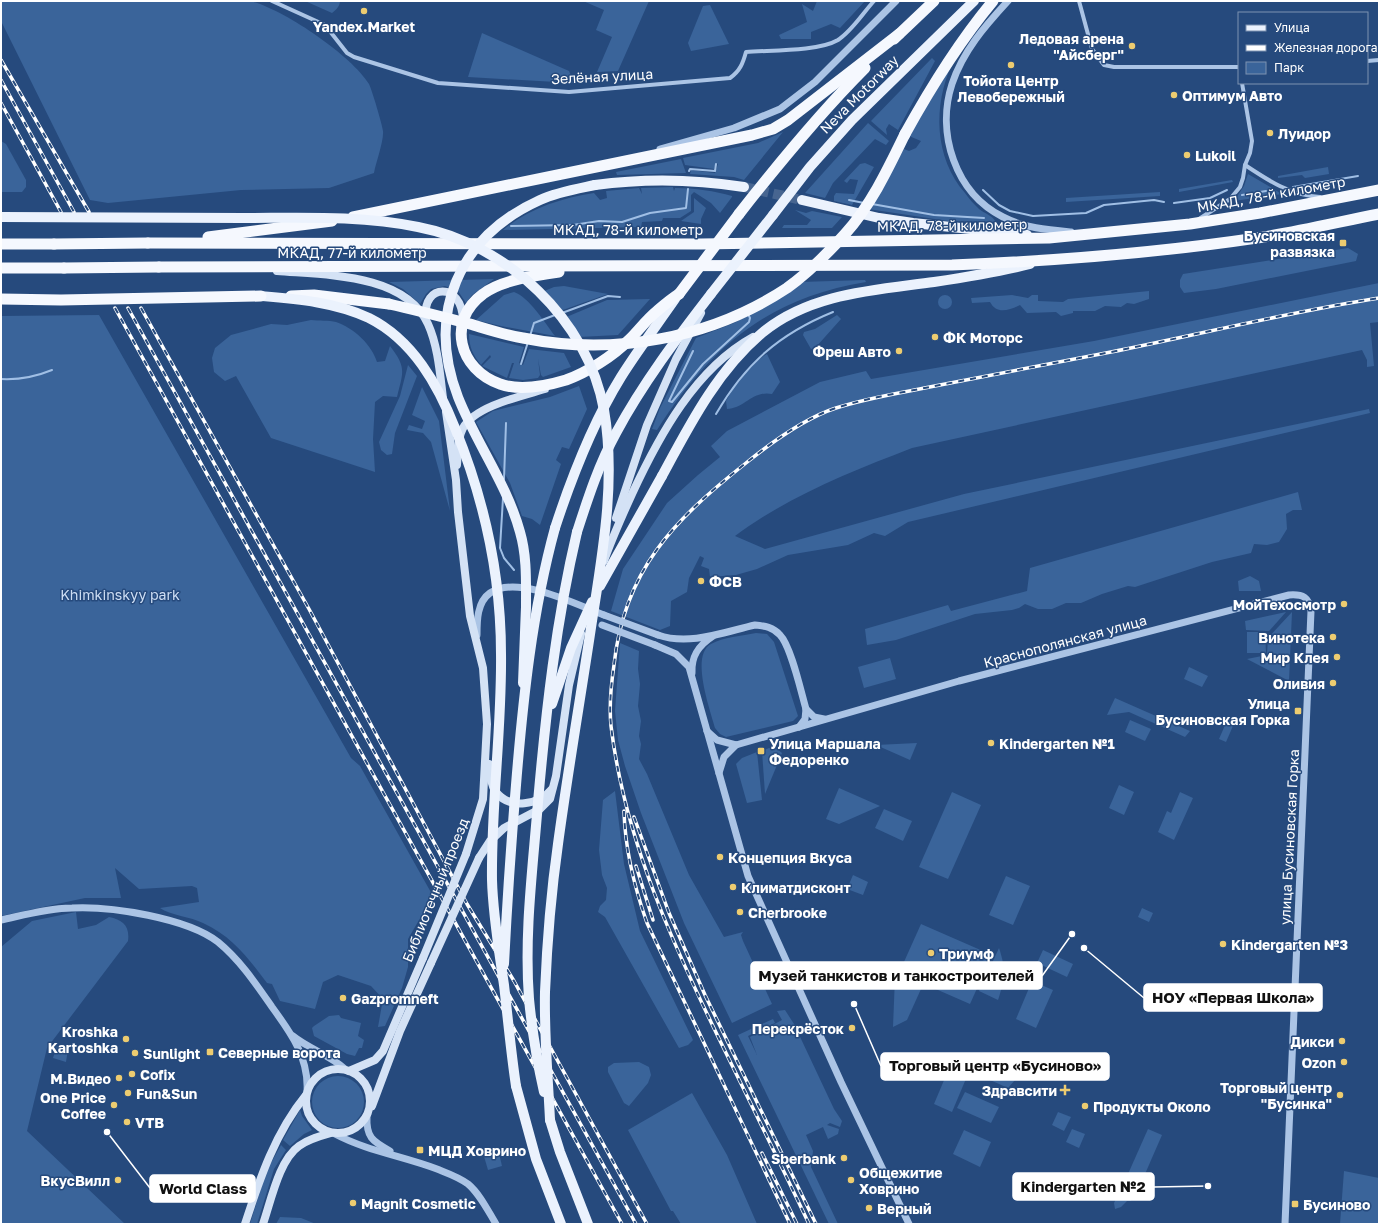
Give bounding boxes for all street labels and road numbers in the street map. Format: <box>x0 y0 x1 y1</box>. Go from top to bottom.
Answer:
street label: Neva Motorway <box>816 51 902 137</box>
street label: Зелёная улица <box>551 65 653 87</box>
street label: МКАД, 78-й километр <box>1195 173 1347 215</box>
street label: МКАД, 78-й километр <box>877 215 1027 235</box>
street label: МКАД, 78-й километр <box>553 221 703 238</box>
street label: МКАД, 77-й километр <box>277 244 427 261</box>
street label: Краснополянская улица <box>982 611 1148 671</box>
street label: улица Бусиновская Горка <box>1276 749 1302 925</box>
street label: Библиотечный проезд <box>398 815 472 964</box>

